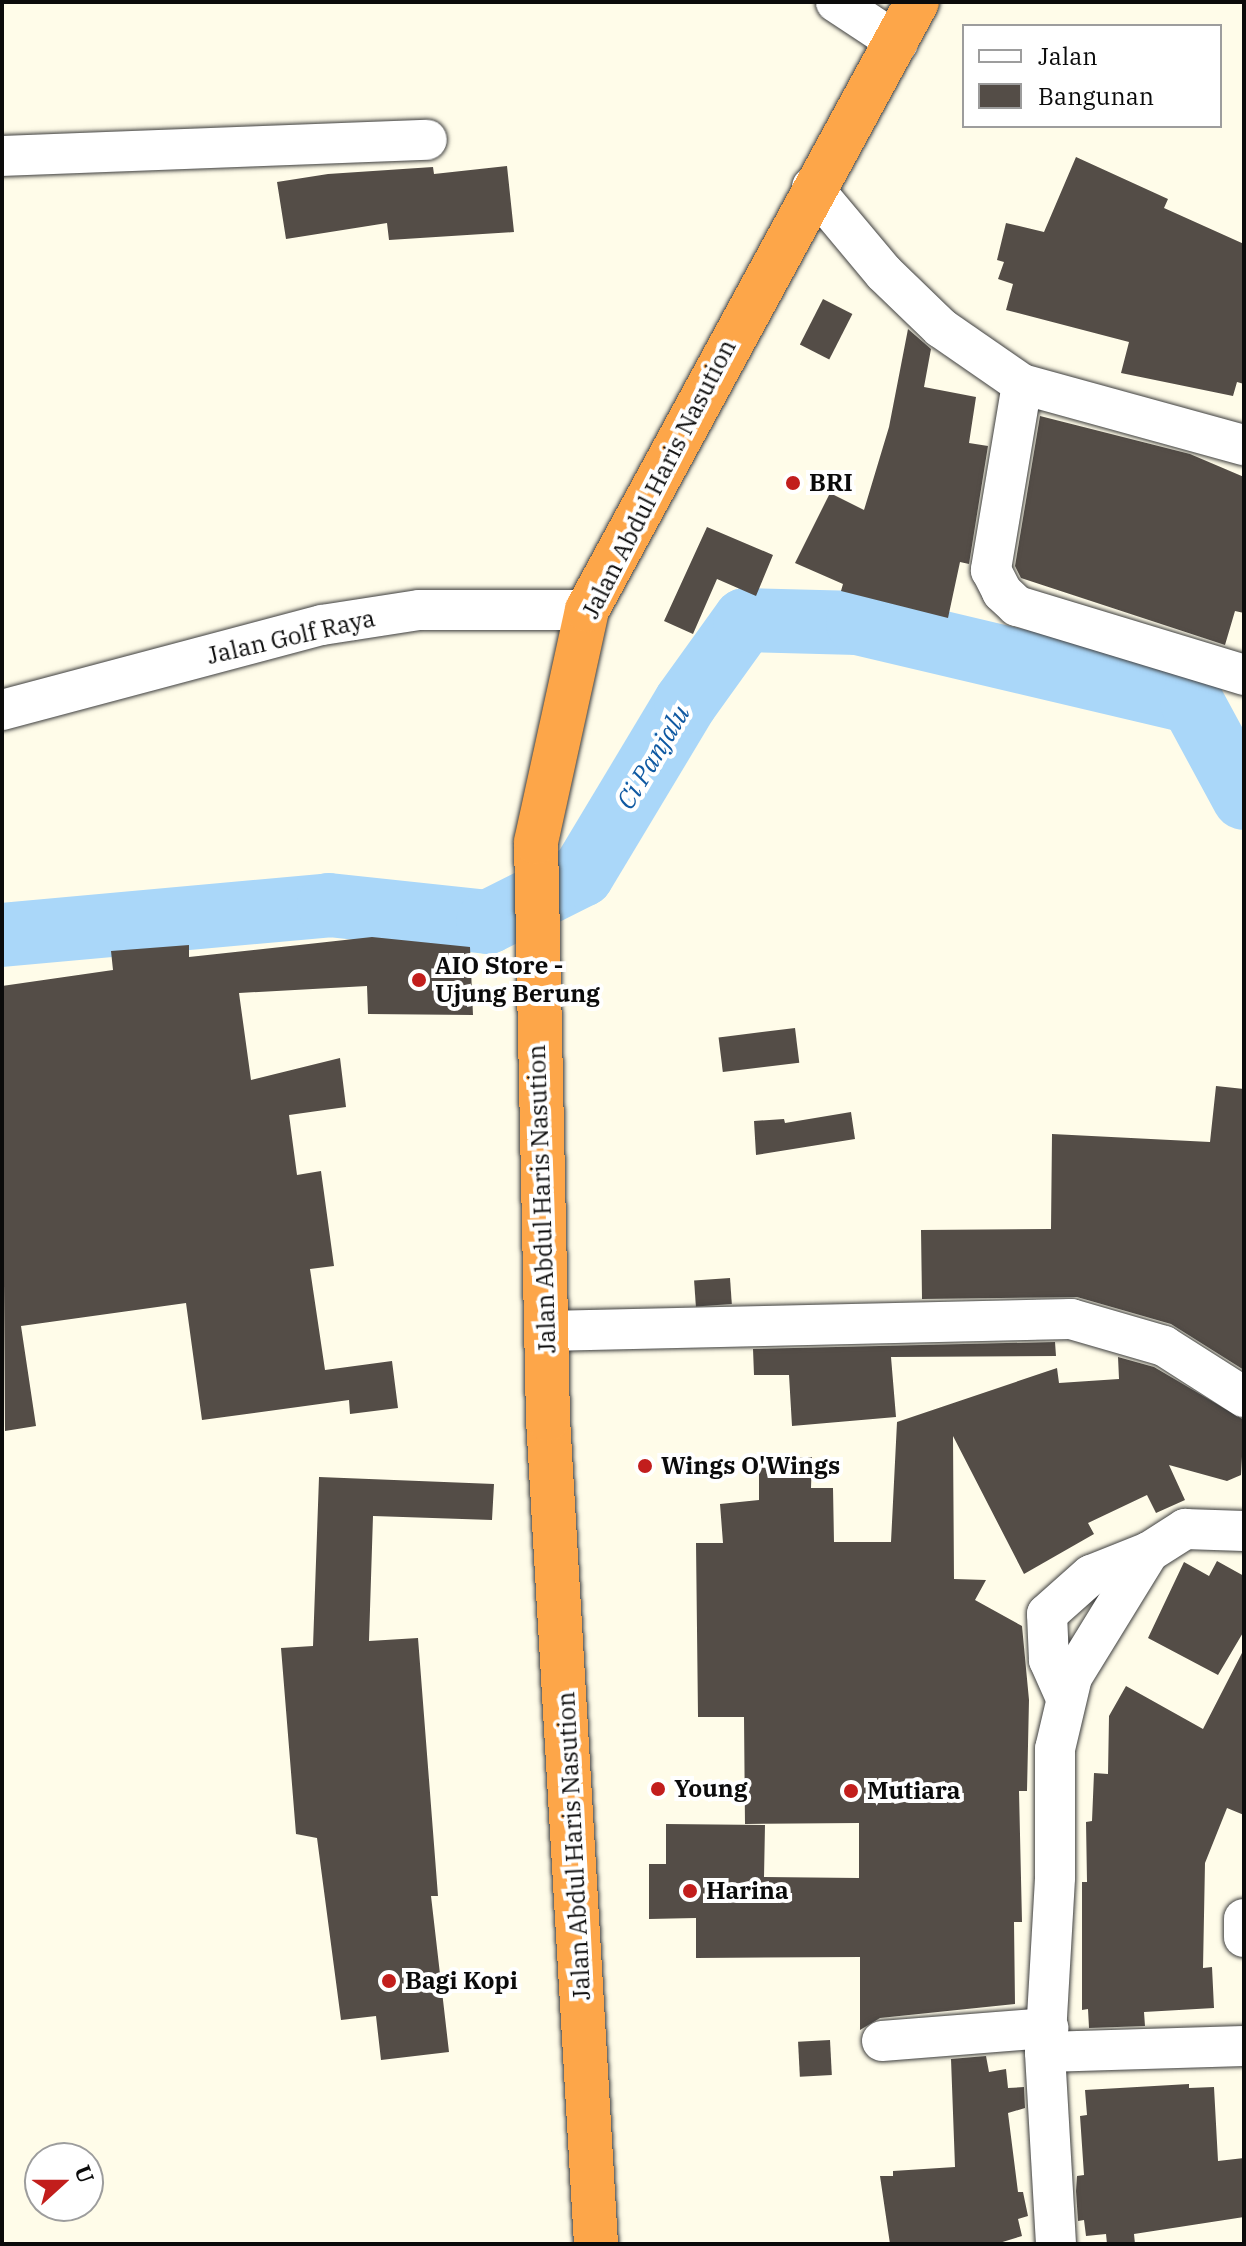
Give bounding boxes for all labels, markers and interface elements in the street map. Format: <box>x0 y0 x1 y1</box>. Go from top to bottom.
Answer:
legend <box>962 24 1222 128</box>
text: Jalan <box>1038 40 1098 72</box>
text: Bangunan <box>1038 80 1154 112</box>
street label: Jalan Abdul Haris Nasution <box>576 335 742 623</box>
place label: BRI <box>809 469 853 497</box>
marker: BRI <box>784 474 802 492</box>
street label: Jalan Golf Raya <box>204 604 378 670</box>
water label: Ci Panjalu <box>610 699 696 815</box>
place label: AIO Store - Ujung Berung <box>435 952 600 1008</box>
marker: AIO Store - Ujung Berung <box>410 971 428 989</box>
street label: Jalan Abdul Haris Nasution <box>522 1044 562 1354</box>
place label: Wings O'Wings <box>661 1452 840 1480</box>
marker: Wings O'Wings <box>636 1457 654 1475</box>
street label: Jalan Abdul Haris Nasution <box>552 1691 596 2001</box>
place label: Young <box>674 1775 748 1803</box>
place label: Mutiara <box>867 1777 961 1805</box>
marker: Young <box>649 1780 667 1798</box>
marker: Mutiara <box>842 1782 860 1800</box>
place label: Harina <box>706 1877 789 1905</box>
marker: Harina <box>681 1882 699 1900</box>
place label: Bagi Kopi <box>405 1967 518 1995</box>
marker: Bagi Kopi <box>380 1972 398 1990</box>
north arrow <box>24 2142 104 2222</box>
text: U <box>68 2161 102 2187</box>

